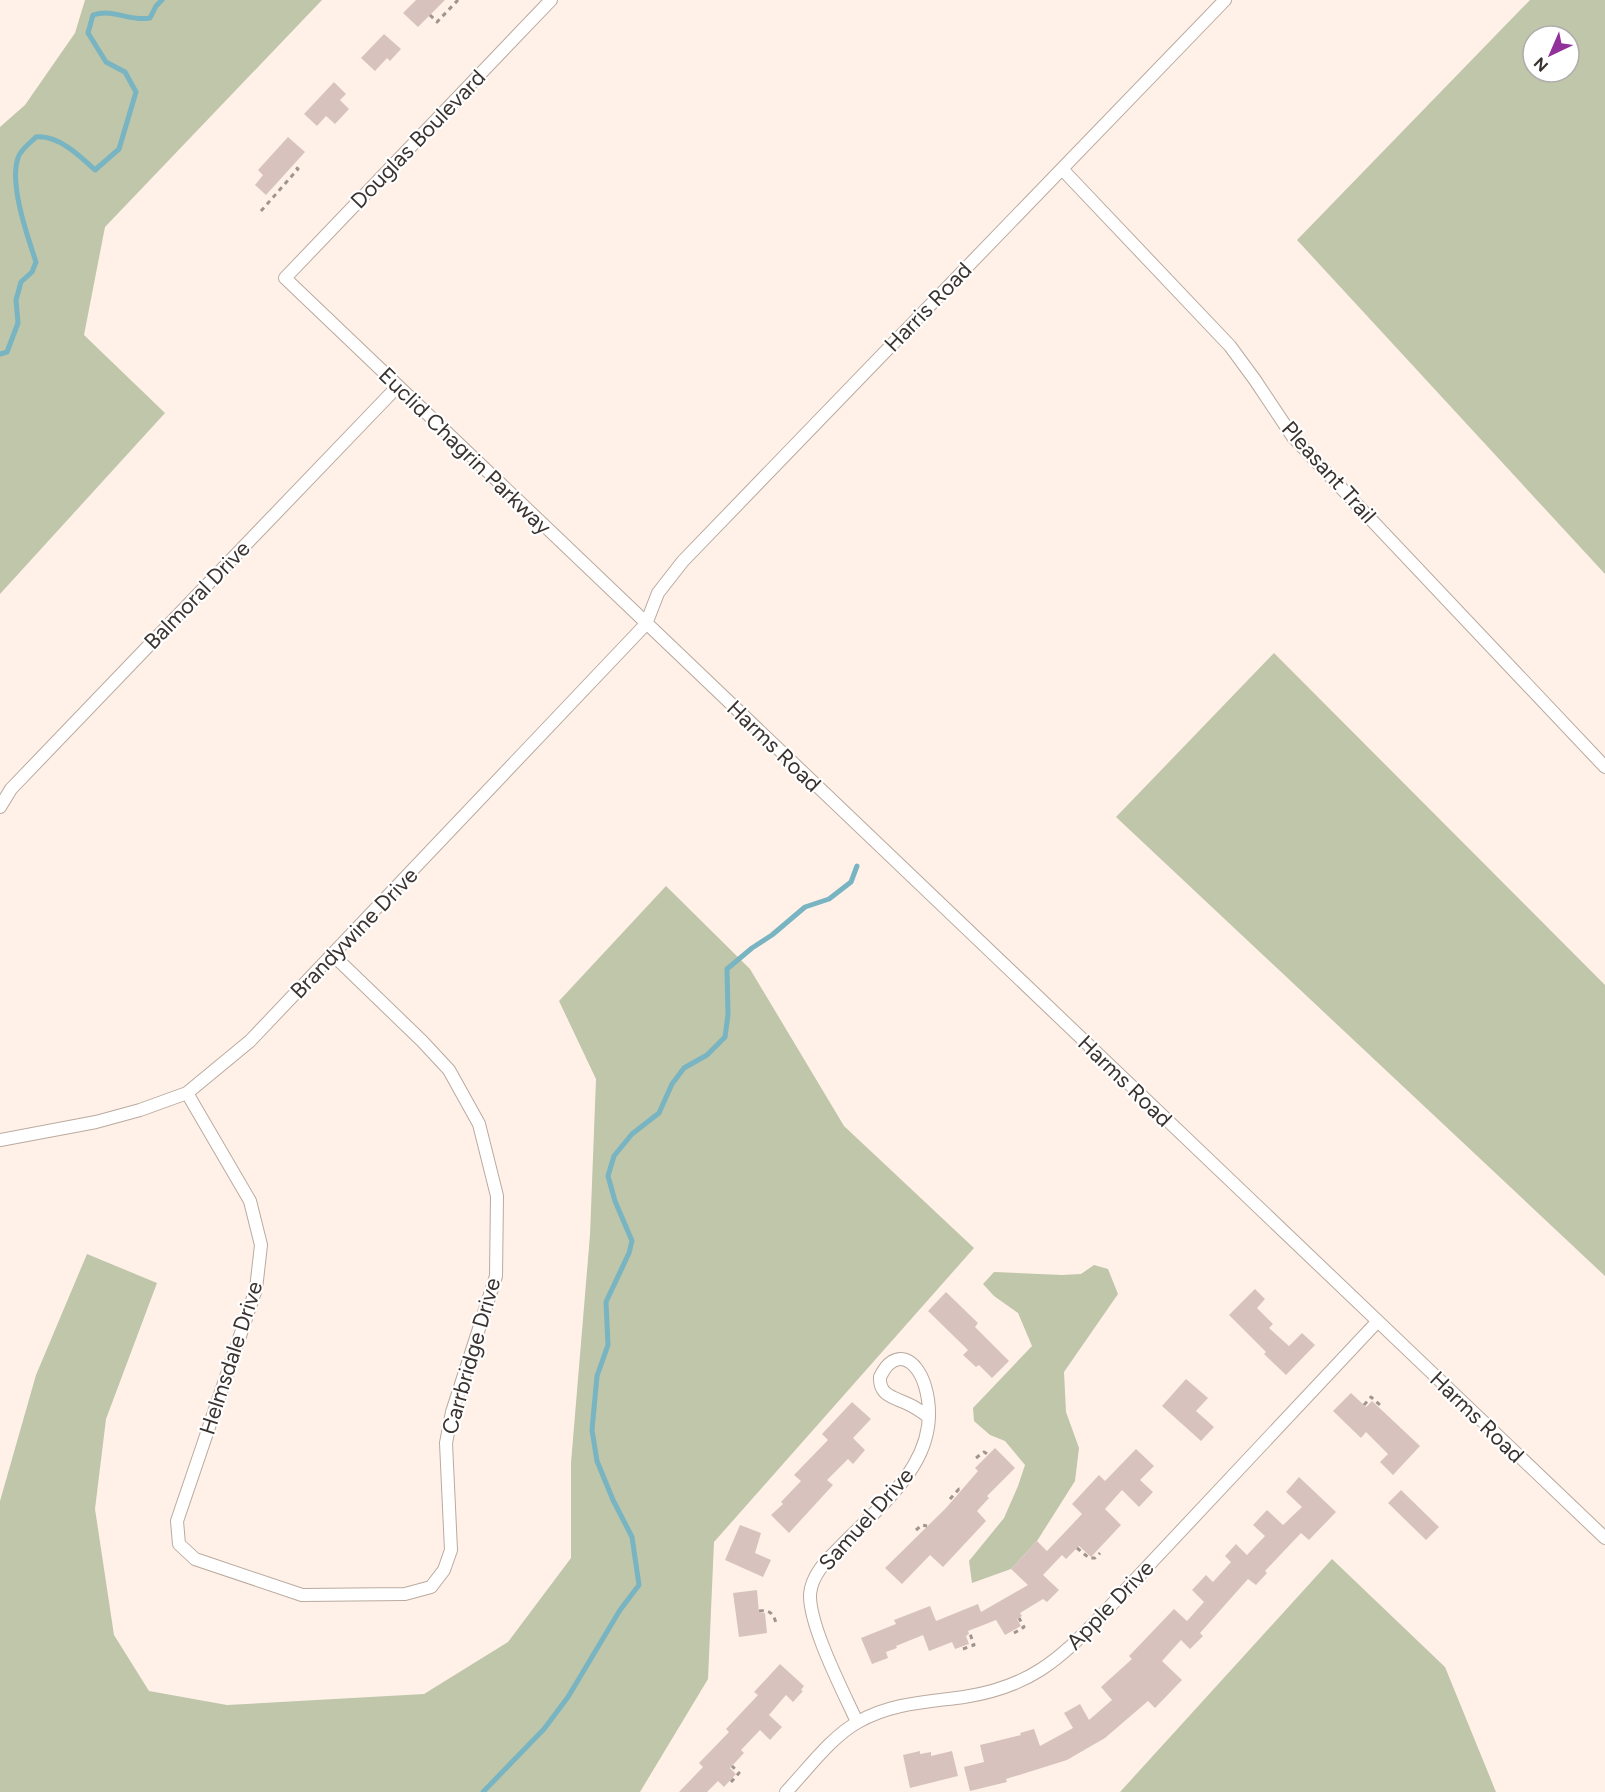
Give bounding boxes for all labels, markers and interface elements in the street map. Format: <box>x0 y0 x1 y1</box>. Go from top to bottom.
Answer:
north arrow <box>1521 24 1581 84</box>
text: N <box>1530 53 1552 76</box>
street label: Douglas Boulevard <box>345 64 491 214</box>
street label: Harris Road <box>879 257 977 357</box>
street label: Euclid Chagrin Parkway <box>373 362 557 541</box>
street label: Pleasant Trail <box>1276 415 1382 529</box>
street label: Balmoral Drive <box>138 535 256 655</box>
street label: Harms Road <box>721 695 827 797</box>
street label: Brandywine Drive <box>285 862 423 1004</box>
street label: Harms Road <box>1072 1030 1178 1132</box>
street label: Carrbridge Drive <box>436 1275 506 1437</box>
street label: Helmsdale Drive <box>193 1278 269 1438</box>
street label: Harms Road <box>1424 1366 1530 1468</box>
street label: Samuel Drive <box>813 1462 919 1576</box>
street label: Apple Drive <box>1061 1555 1159 1655</box>

